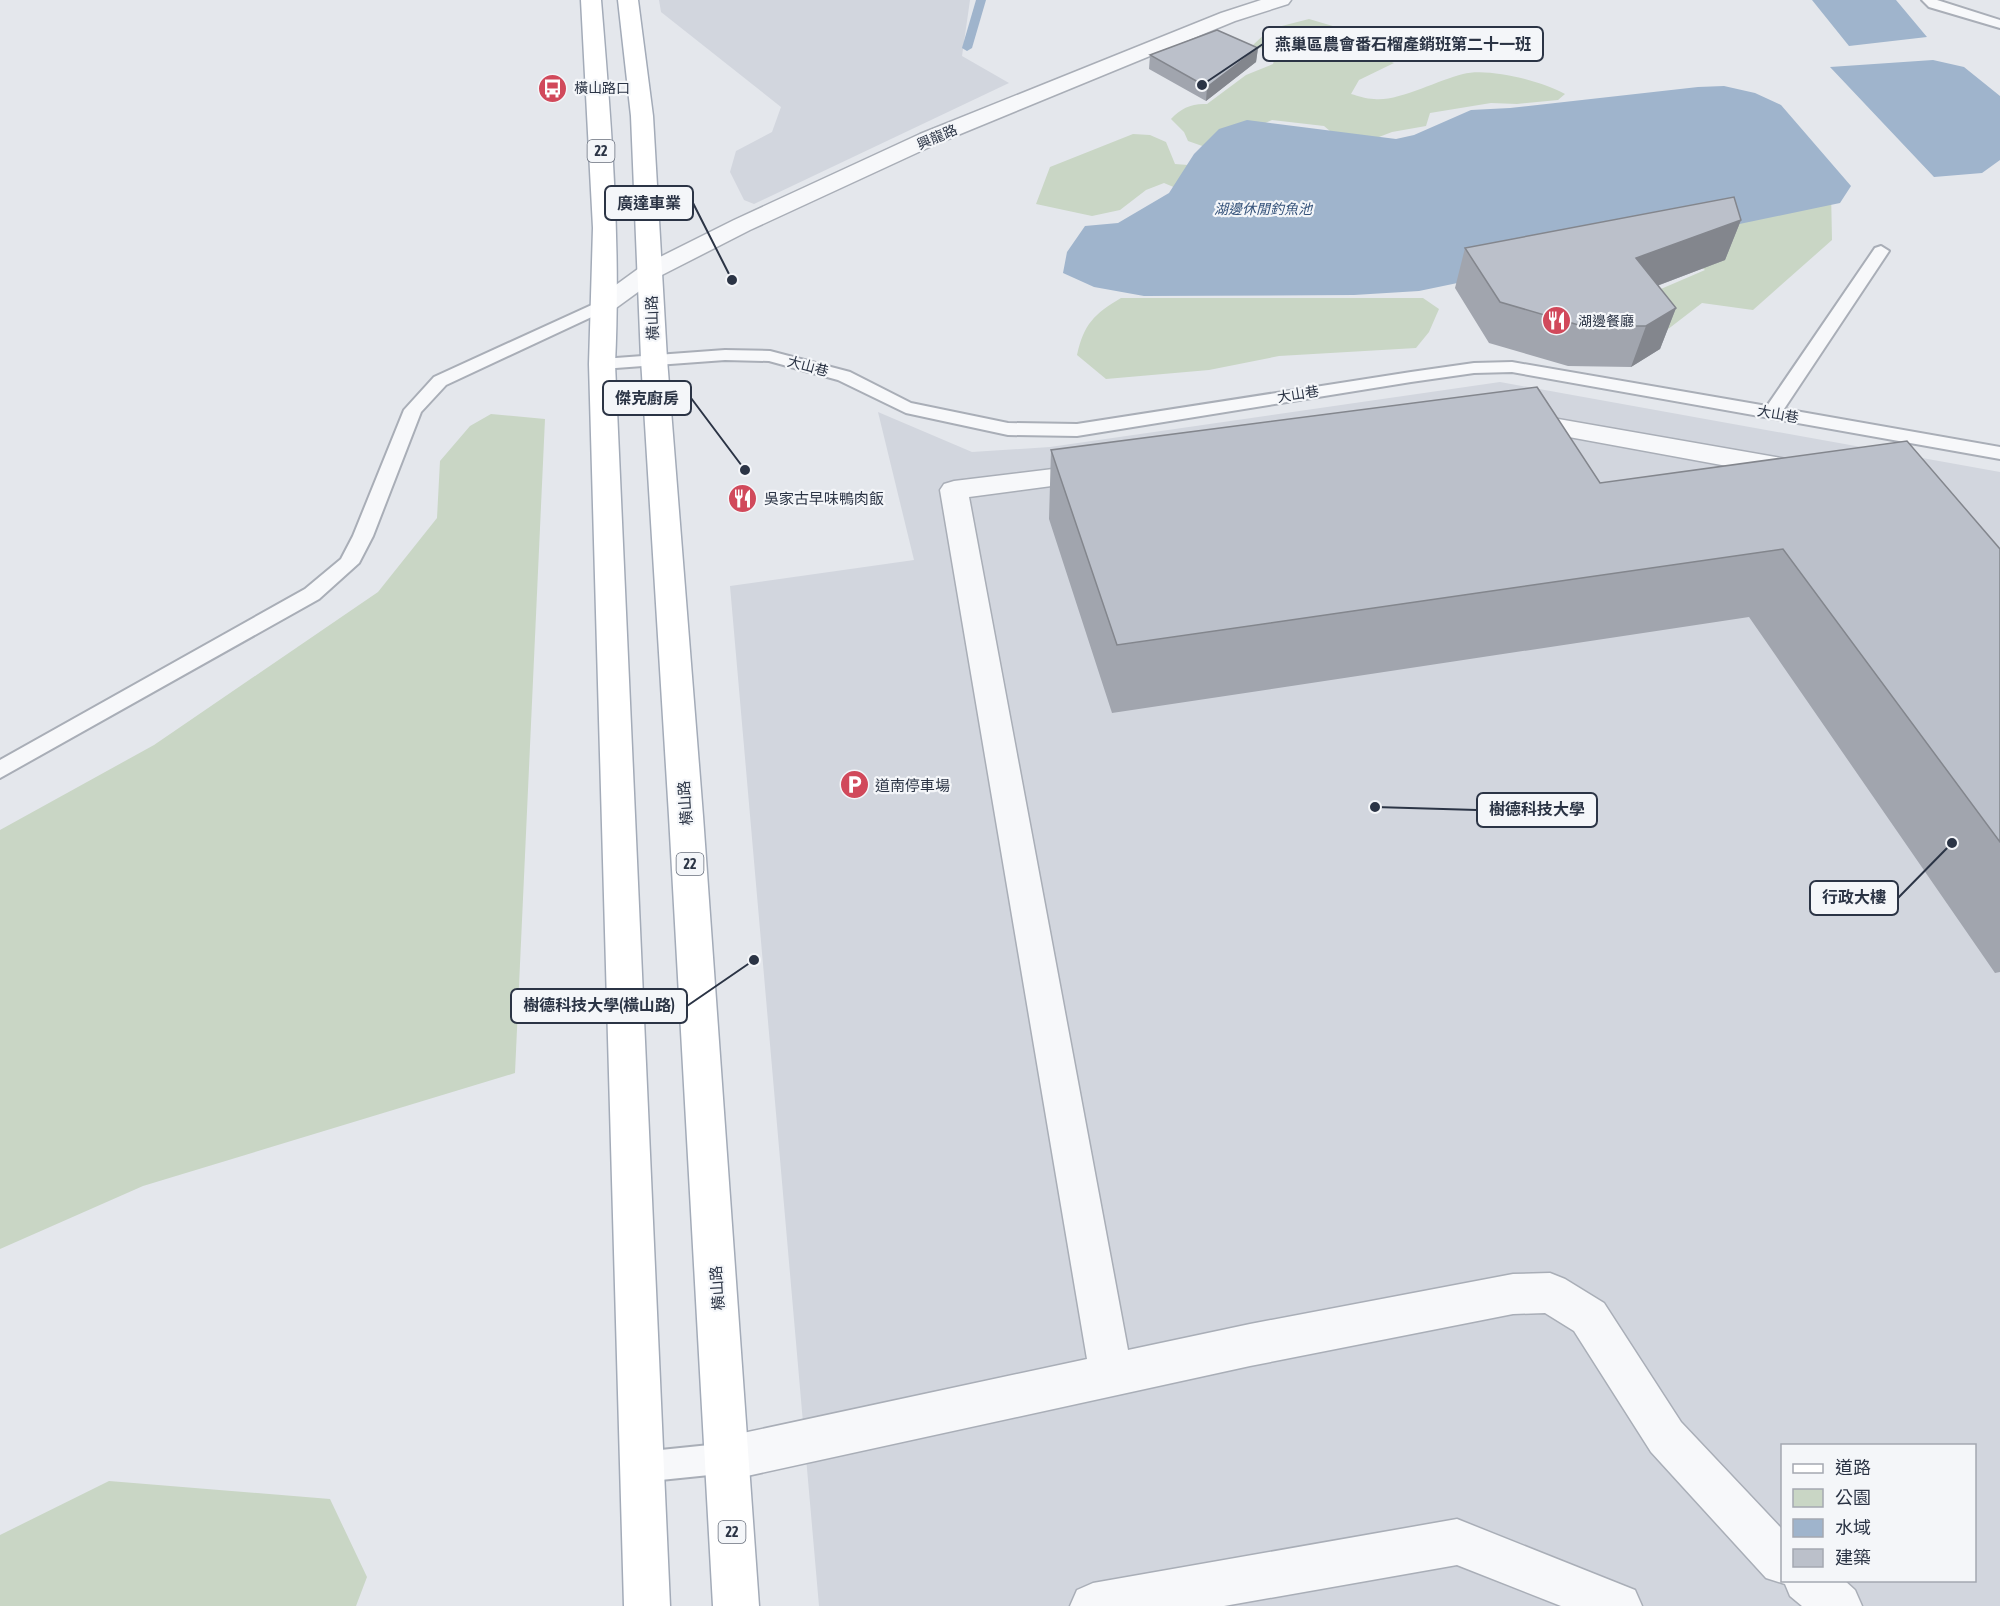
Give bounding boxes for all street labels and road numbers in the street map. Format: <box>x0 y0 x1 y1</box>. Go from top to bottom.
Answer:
street label: 興龍路 <box>915 121 959 153</box>
road number: 22 <box>588 140 614 162</box>
street label: 橫山路 <box>643 295 661 341</box>
street label: 大山巷 <box>786 353 830 379</box>
street label: 大山巷 <box>1276 383 1320 405</box>
street label: 大山巷 <box>1756 402 1800 426</box>
street label: 橫山路 <box>675 780 695 826</box>
road number: 22 <box>676 853 704 875</box>
street label: 橫山路 <box>707 1265 727 1311</box>
road number: 22 <box>718 1521 746 1543</box>

